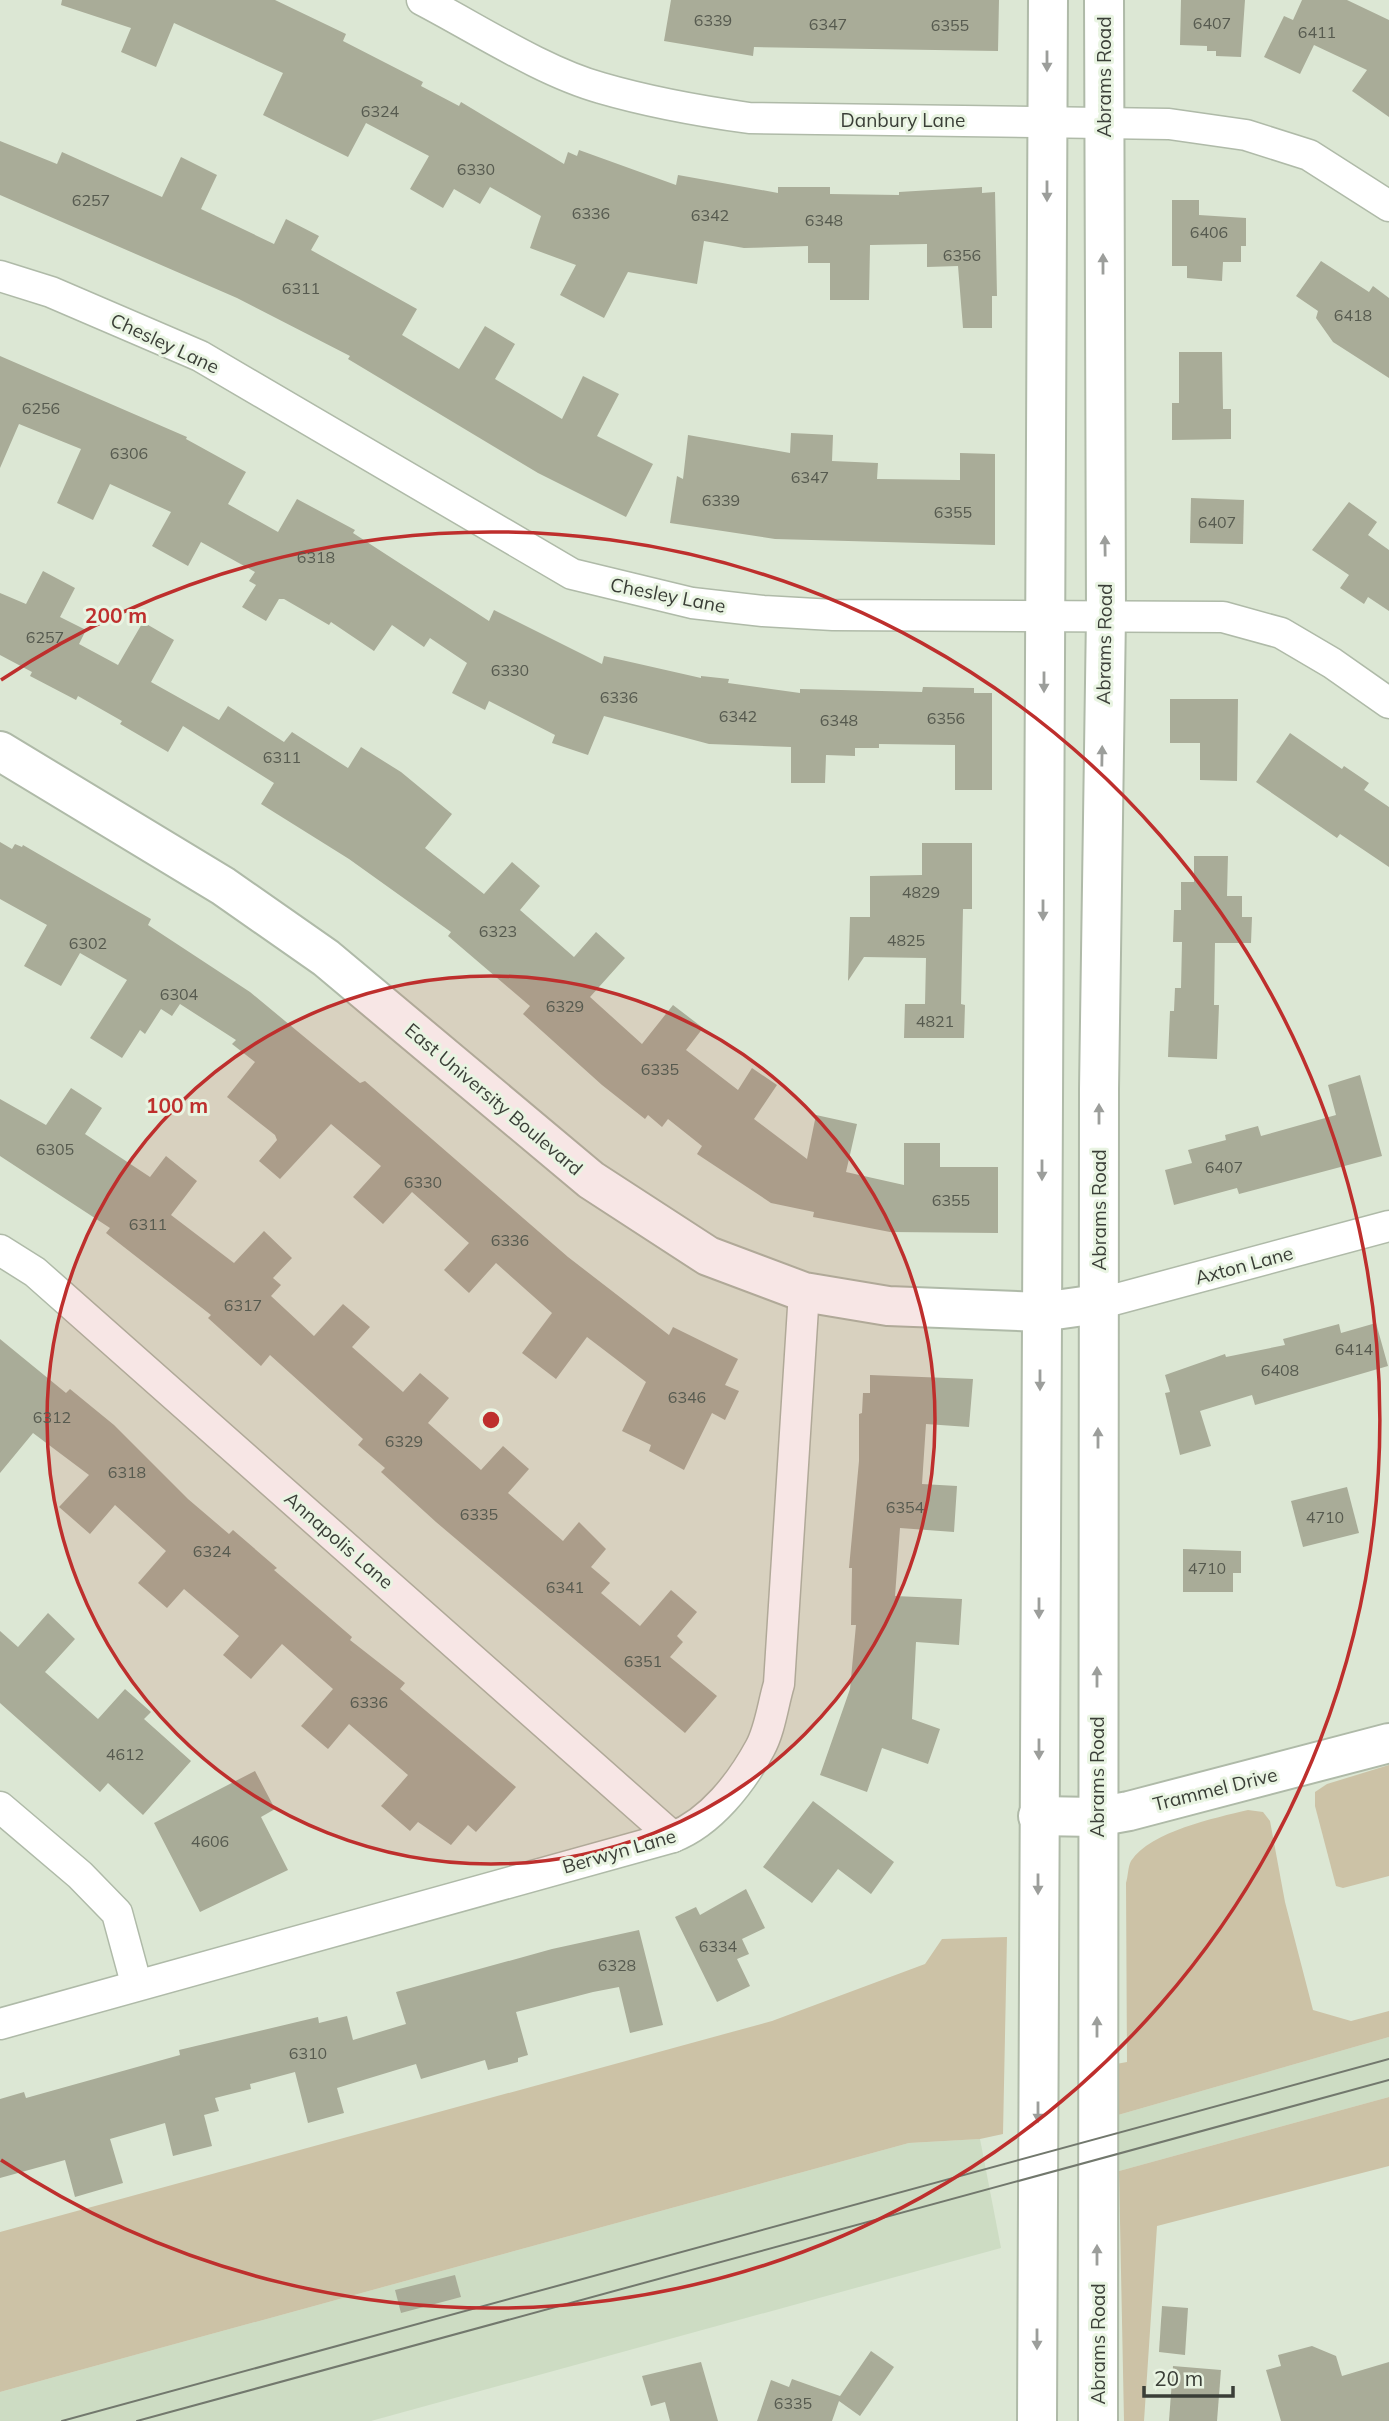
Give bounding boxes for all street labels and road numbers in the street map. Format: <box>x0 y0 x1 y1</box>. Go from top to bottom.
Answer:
street label: Abrams Road <box>1092 16 1116 138</box>
street label: Danbury Lane <box>841 108 965 132</box>
street label: Chesley Lane <box>107 307 223 379</box>
street label: Chesley Lane <box>608 572 728 618</box>
street label: Abrams Road <box>1091 583 1117 705</box>
street label: East University Boulevard <box>400 1018 588 1180</box>
street label: Abrams Road <box>1087 1149 1111 1271</box>
street label: Axton Lane <box>1192 1240 1296 1290</box>
street label: Annapolis Lane <box>280 1486 398 1594</box>
street label: Abrams Road <box>1085 1716 1109 1838</box>
street label: Trammel Drive <box>1150 1762 1280 1816</box>
street label: Berwyn Lane <box>560 1823 678 1879</box>
street label: Abrams Road <box>1086 2283 1110 2405</box>

